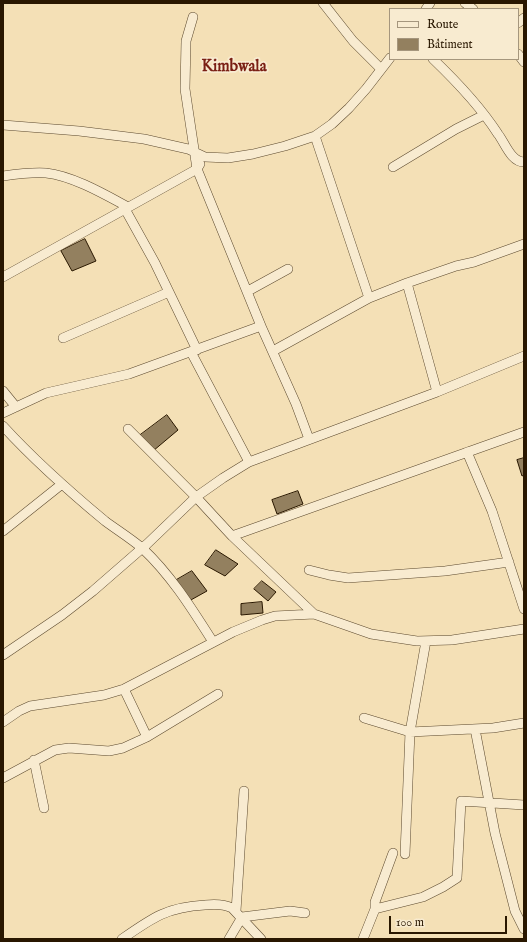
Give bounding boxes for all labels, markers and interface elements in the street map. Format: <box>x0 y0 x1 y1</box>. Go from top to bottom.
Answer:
legend <box>389 8 519 60</box>
text: Route <box>427 17 458 32</box>
text: Bâtiment <box>427 37 473 52</box>
district label: Kimbwala <box>201 58 267 78</box>
scale bar <box>391 908 509 934</box>
text: 100 m <box>396 915 424 930</box>

